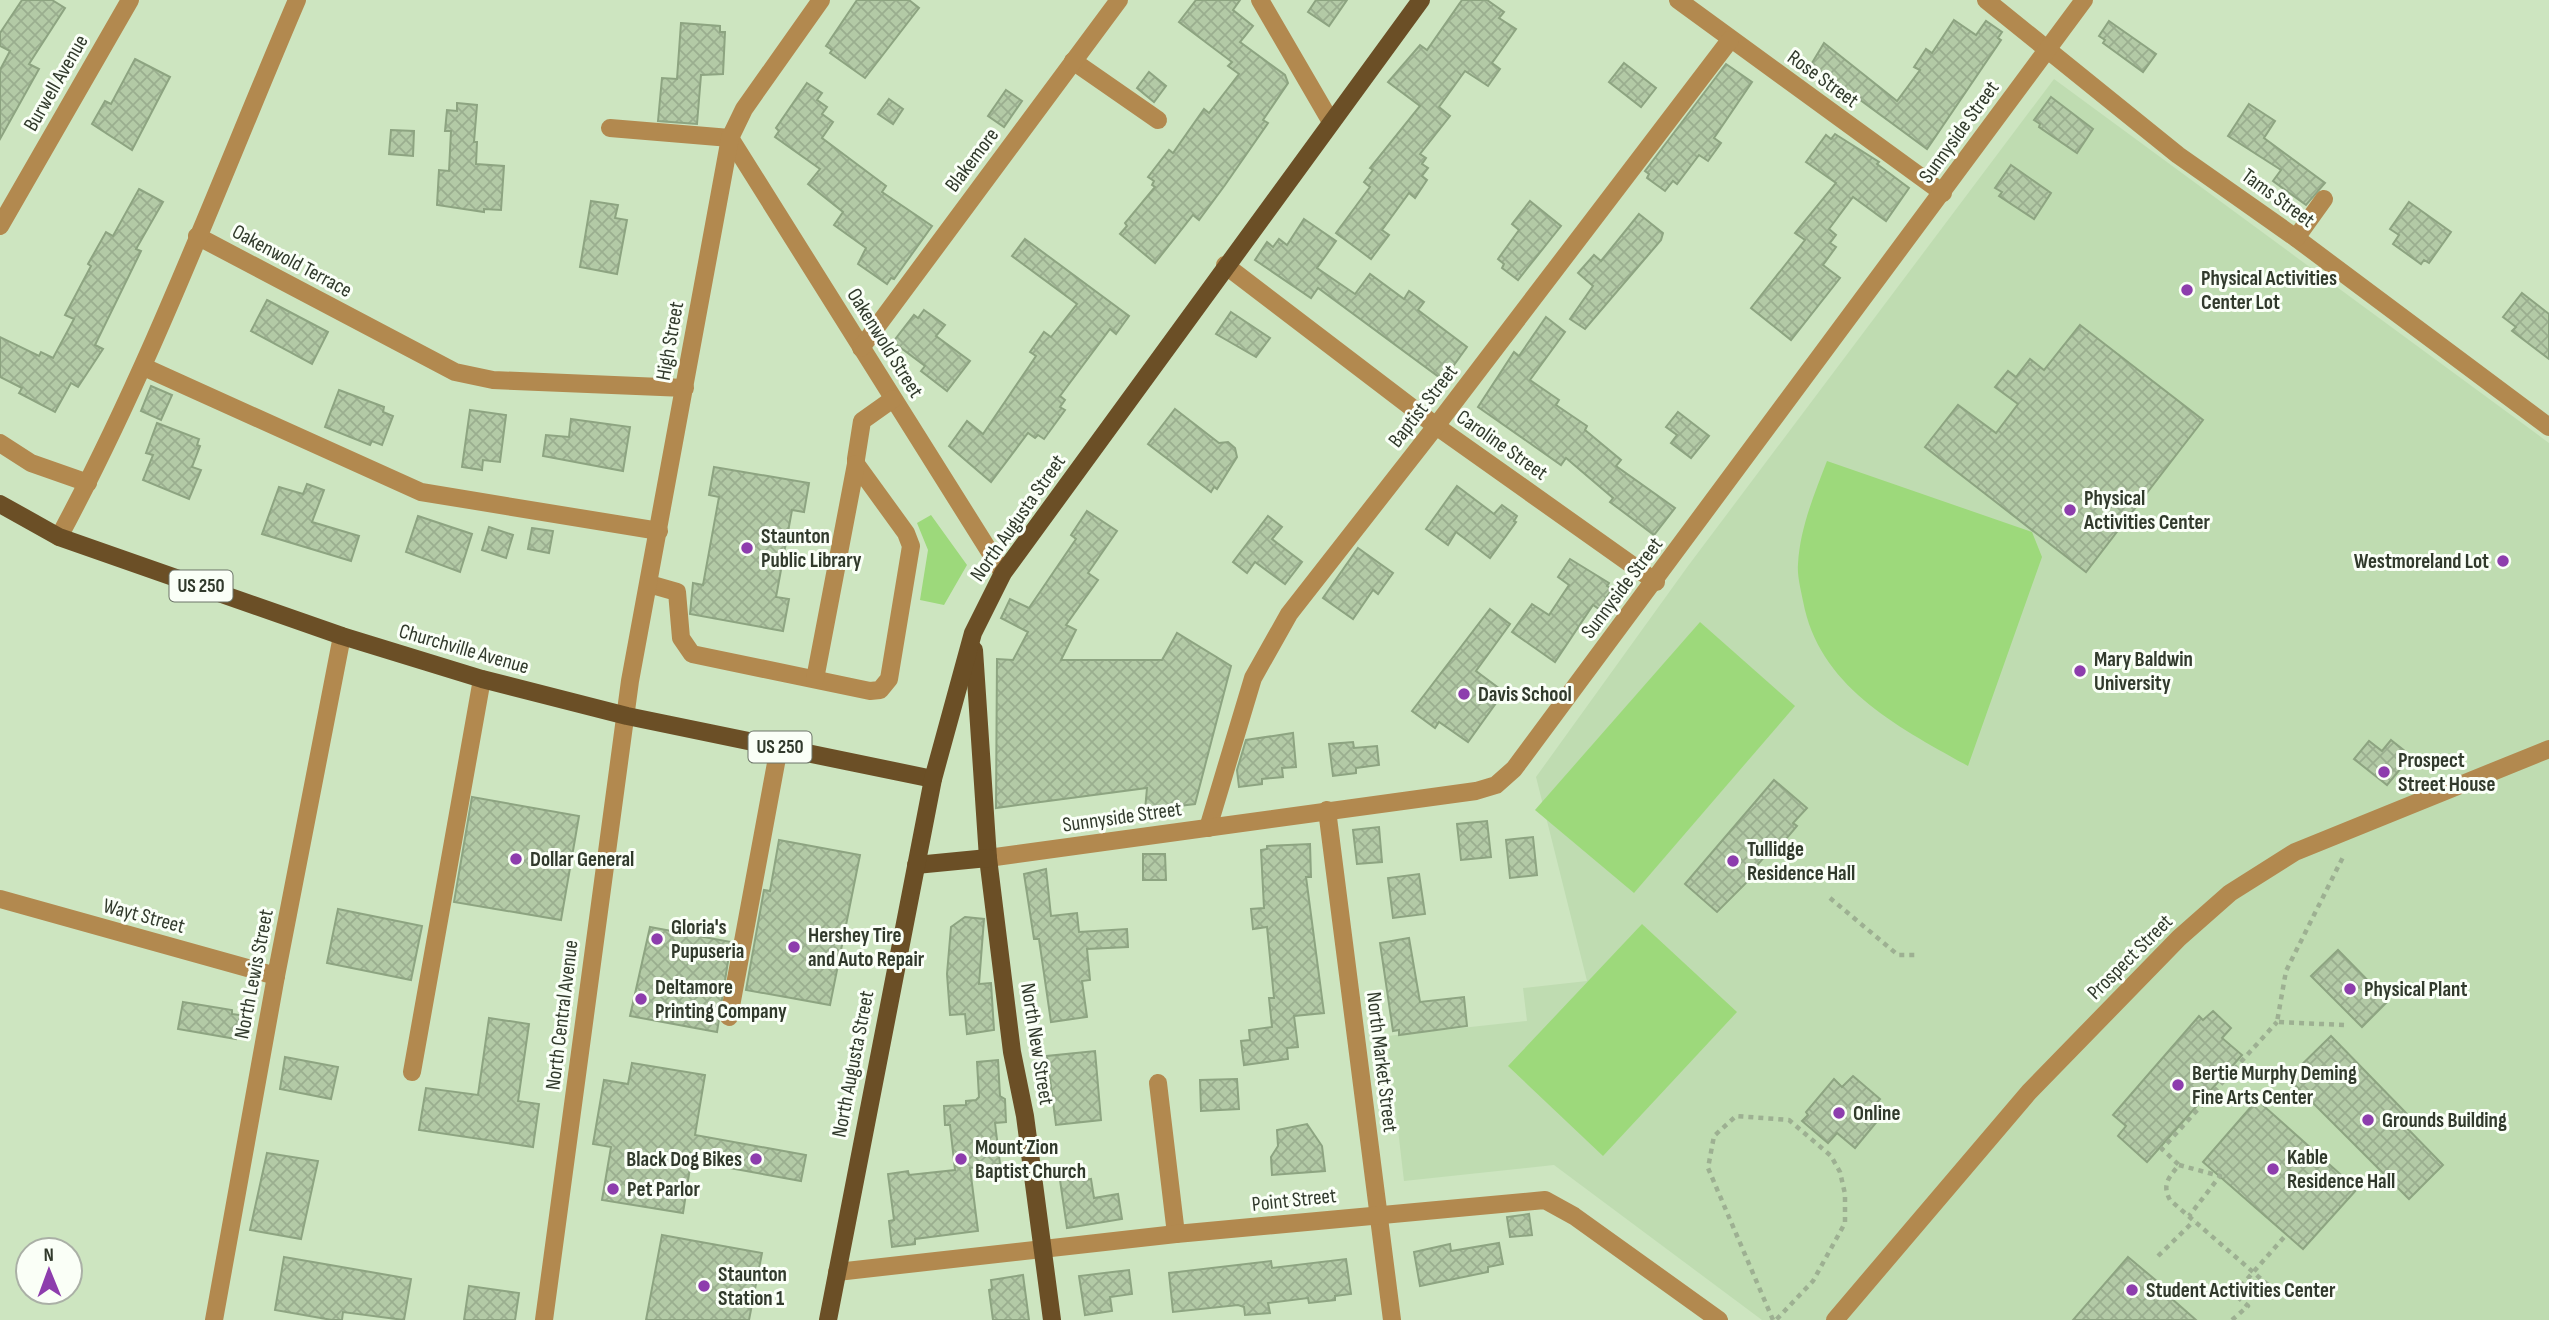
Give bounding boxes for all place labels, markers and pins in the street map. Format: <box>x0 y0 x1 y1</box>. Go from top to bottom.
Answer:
place label: Physical Activities Center Lot <box>2201 266 2337 315</box>
marker: Physical Activities Center Lot <box>2179 282 2195 298</box>
place label: Physical Activities Center <box>2083 486 2211 535</box>
marker: Physical Activities Center <box>2062 502 2078 518</box>
place label: Staunton Public Library <box>761 524 862 573</box>
marker: Staunton Public Library <box>739 540 755 556</box>
place label: Westmoreland Lot <box>2354 549 2489 574</box>
marker: Westmoreland Lot <box>2495 553 2511 569</box>
place label: Mary Baldwin University <box>2094 647 2193 696</box>
marker: Mary Baldwin University <box>2072 663 2088 679</box>
place label: Davis School <box>1478 682 1572 707</box>
marker: Davis School <box>1456 686 1472 702</box>
place label: Prospect Street House <box>2398 748 2495 797</box>
marker: Prospect Street House <box>2376 764 2392 780</box>
place label: Tullidge Residence Hall <box>1747 837 1855 886</box>
place label: Dollar General <box>530 847 634 872</box>
marker: Dollar General <box>508 851 524 867</box>
marker: Tullidge Residence Hall <box>1725 853 1741 869</box>
place label: Gloria's Pupuseria <box>671 915 744 964</box>
place label: Hershey Tire and Auto Repair <box>808 923 925 972</box>
marker: Gloria's Pupuseria <box>649 931 665 947</box>
marker: Hershey Tire and Auto Repair <box>786 939 802 955</box>
place label: Deltamore Printing Company <box>655 975 787 1024</box>
place label: Physical Plant <box>2364 977 2467 1002</box>
marker: Physical Plant <box>2342 981 2358 997</box>
marker: Deltamore Printing Company <box>633 991 649 1007</box>
place label: Bertie Murphy Deming Fine Arts Center <box>2192 1061 2357 1110</box>
marker: Bertie Murphy Deming Fine Arts Center <box>2170 1077 2186 1093</box>
place label: Online <box>1853 1101 1900 1126</box>
marker: Online <box>1831 1105 1847 1121</box>
place label: Grounds Building <box>2382 1108 2507 1133</box>
marker: Grounds Building <box>2360 1112 2376 1128</box>
place label: Mount Zion Baptist Church <box>975 1135 1086 1184</box>
place label: Kable Residence Hall <box>2287 1145 2395 1194</box>
place label: Black Dog Bikes <box>626 1147 742 1172</box>
marker: Black Dog Bikes <box>748 1151 764 1167</box>
marker: Mount Zion Baptist Church <box>953 1151 969 1167</box>
marker: Kable Residence Hall <box>2265 1161 2281 1177</box>
place label: Pet Parlor <box>627 1177 700 1202</box>
marker: Pet Parlor <box>605 1181 621 1197</box>
place label: Staunton Station 1 <box>718 1262 787 1311</box>
marker: Staunton Station 1 <box>696 1278 712 1294</box>
place label: Student Activities Center <box>2146 1278 2336 1303</box>
marker: Student Activities Center <box>2124 1282 2140 1298</box>

